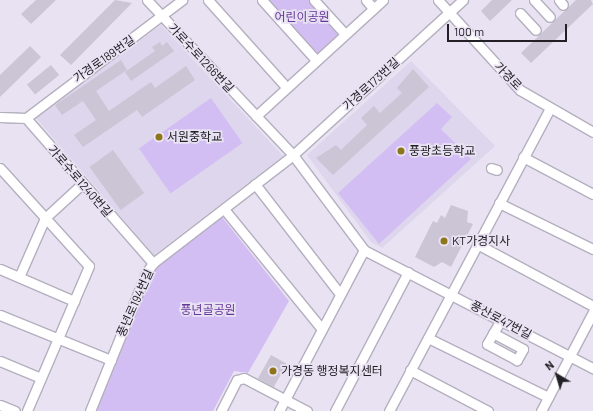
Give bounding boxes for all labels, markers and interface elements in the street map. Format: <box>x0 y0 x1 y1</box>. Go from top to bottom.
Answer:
park label: 어린이공원 <box>274 10 330 24</box>
scale bar <box>449 16 569 42</box>
street label: 가로수로1266번길 <box>165 20 237 96</box>
text: 100 m <box>454 24 484 38</box>
street label: 가경로189번길 <box>70 32 138 86</box>
street label: 가경로173번길 <box>340 55 402 113</box>
street label: 가경로 <box>491 59 525 93</box>
place label: 서원중학교 <box>167 130 222 144</box>
marker: 서원중학교 <box>154 132 164 142</box>
street label: 가로수로1240번길 <box>45 142 115 220</box>
place label: 풍광초등학교 <box>409 144 475 158</box>
marker: 풍광초등학교 <box>396 146 406 156</box>
place label: KT가경지사 <box>452 234 510 248</box>
marker: KT가경지사 <box>439 236 449 246</box>
street label: 풍년로194번길 <box>114 267 156 339</box>
street label: 풍산로47번길 <box>468 298 534 342</box>
park label: 풍년골공원 <box>180 303 236 317</box>
north arrow <box>537 355 577 395</box>
text: N <box>542 358 556 373</box>
place label: 가경동 행정복지센터 <box>281 364 383 378</box>
marker: 가경동 행정복지센터 <box>268 366 278 376</box>

